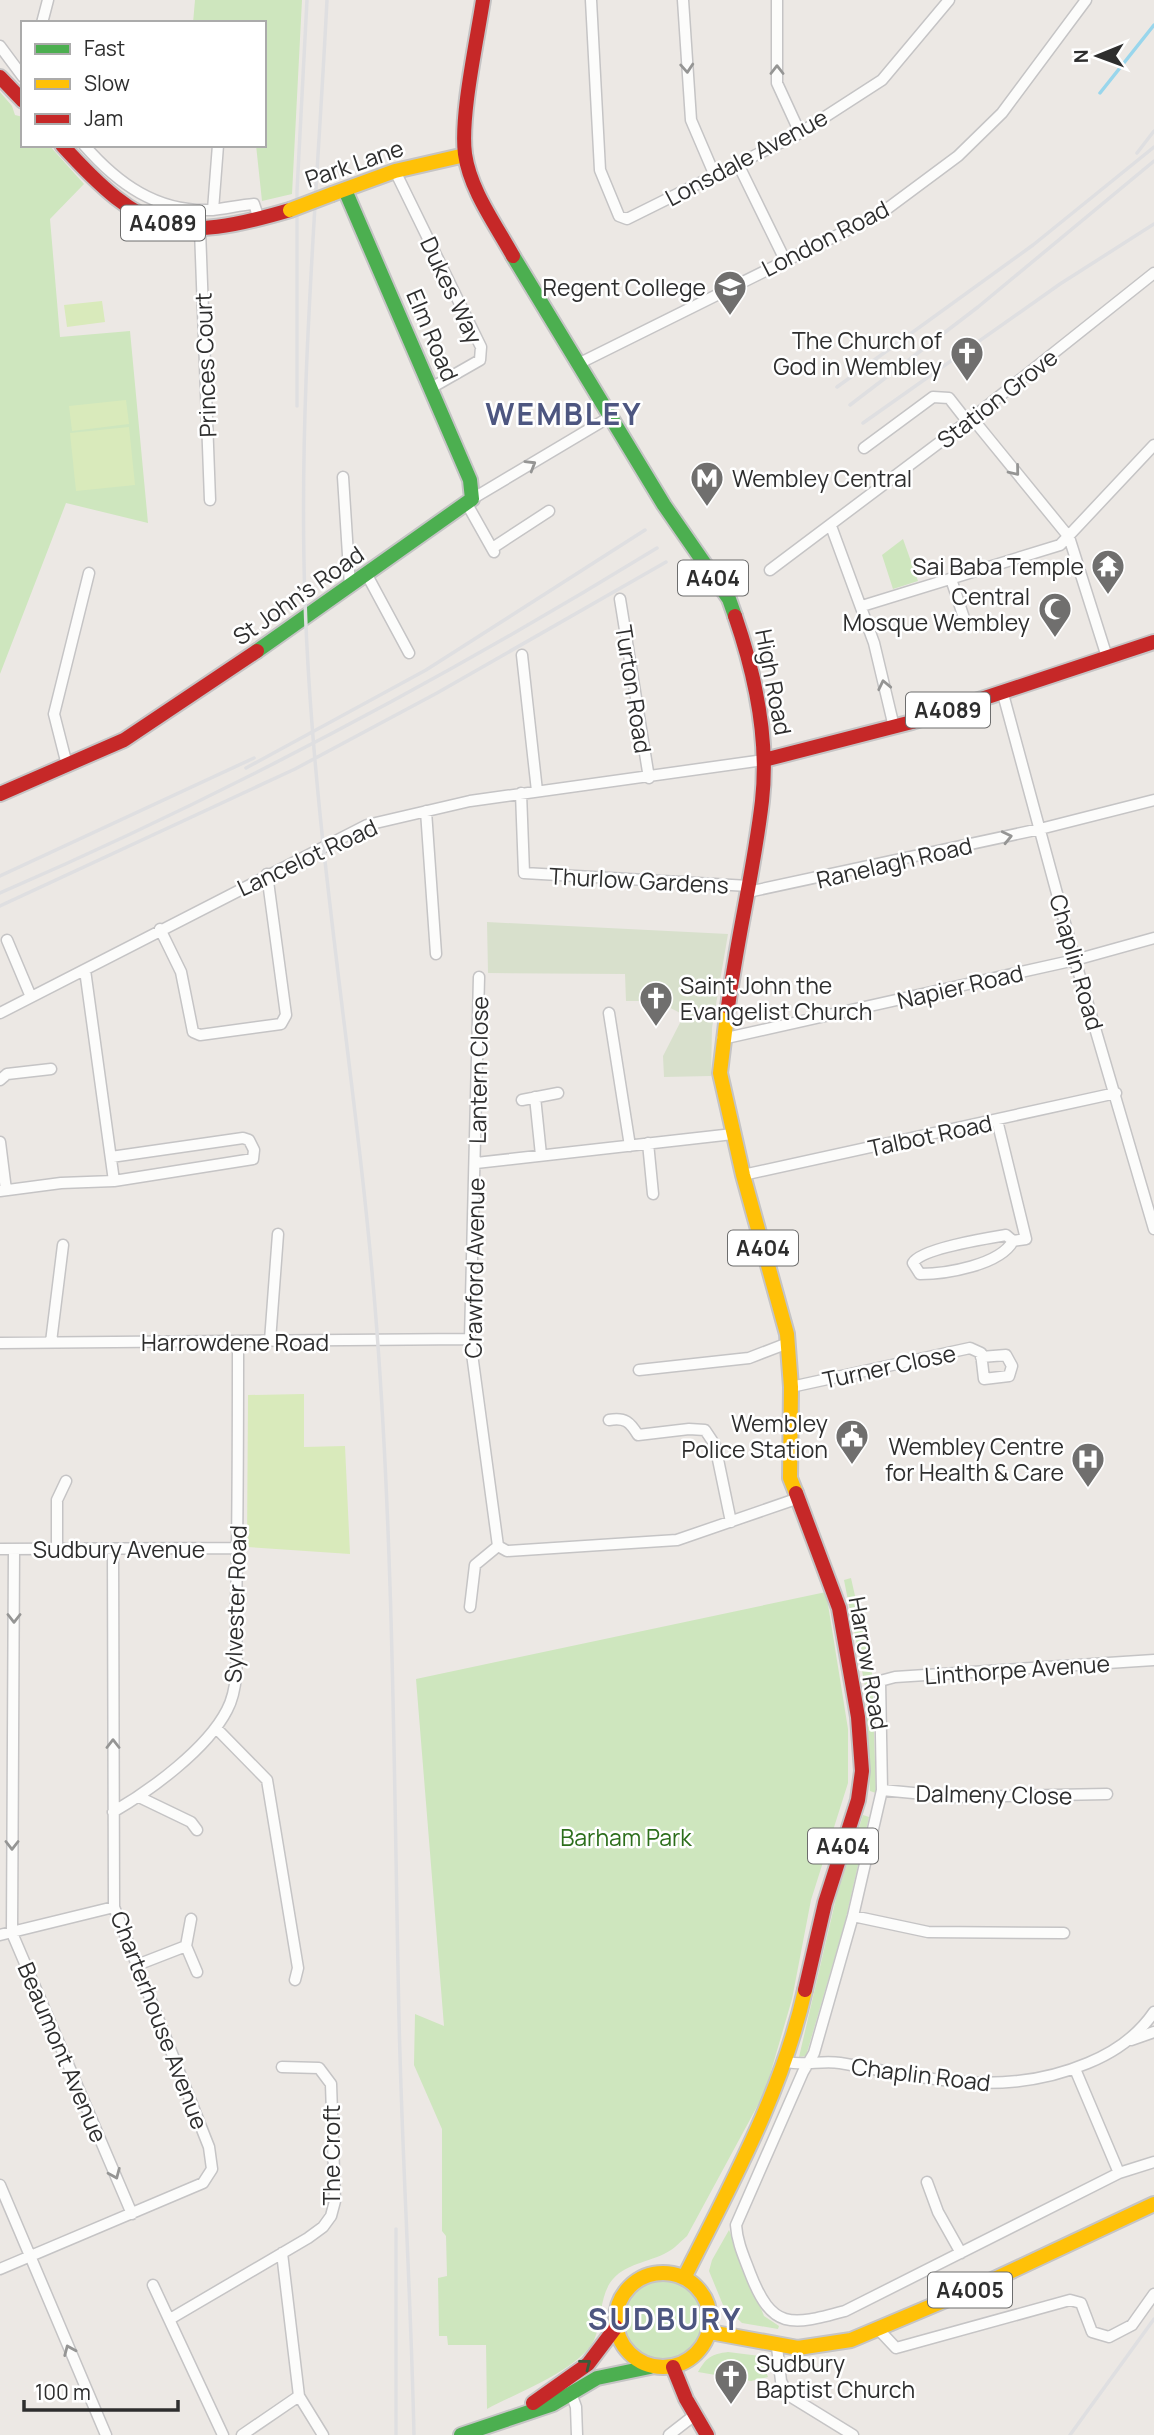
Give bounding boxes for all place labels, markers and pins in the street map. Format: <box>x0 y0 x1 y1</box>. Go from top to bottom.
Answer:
school or university icon: Regent College <box>711 268 749 317</box>
place label: Regent College <box>543 271 706 303</box>
place label: The Church of God in Wembley <box>773 324 942 382</box>
church icon: The Church of God in Wembley <box>948 334 986 383</box>
metro station icon: Wembley Central <box>688 459 726 508</box>
place label: Wembley Central <box>732 462 912 494</box>
temple icon: Sai Baba Temple <box>1089 547 1127 596</box>
place label: Sai Baba Temple <box>912 550 1084 582</box>
place label: Central Mosque Wembley <box>843 580 1030 638</box>
mosque icon: Central Mosque Wembley <box>1036 590 1074 639</box>
place label: Saint John the Evangelist Church <box>680 969 872 1027</box>
church icon: Saint John the Evangelist Church <box>637 979 675 1028</box>
place label: Wembley Police Station <box>681 1407 828 1465</box>
public building icon: Wembley Police Station <box>833 1417 871 1466</box>
place label: Wembley Centre for Health & Care <box>885 1430 1064 1488</box>
hospital icon: Wembley Centre for Health & Care <box>1069 1440 1107 1489</box>
place label: Sudbury Baptist Church <box>756 2347 915 2405</box>
church icon: Sudbury Baptist Church <box>712 2357 750 2406</box>

